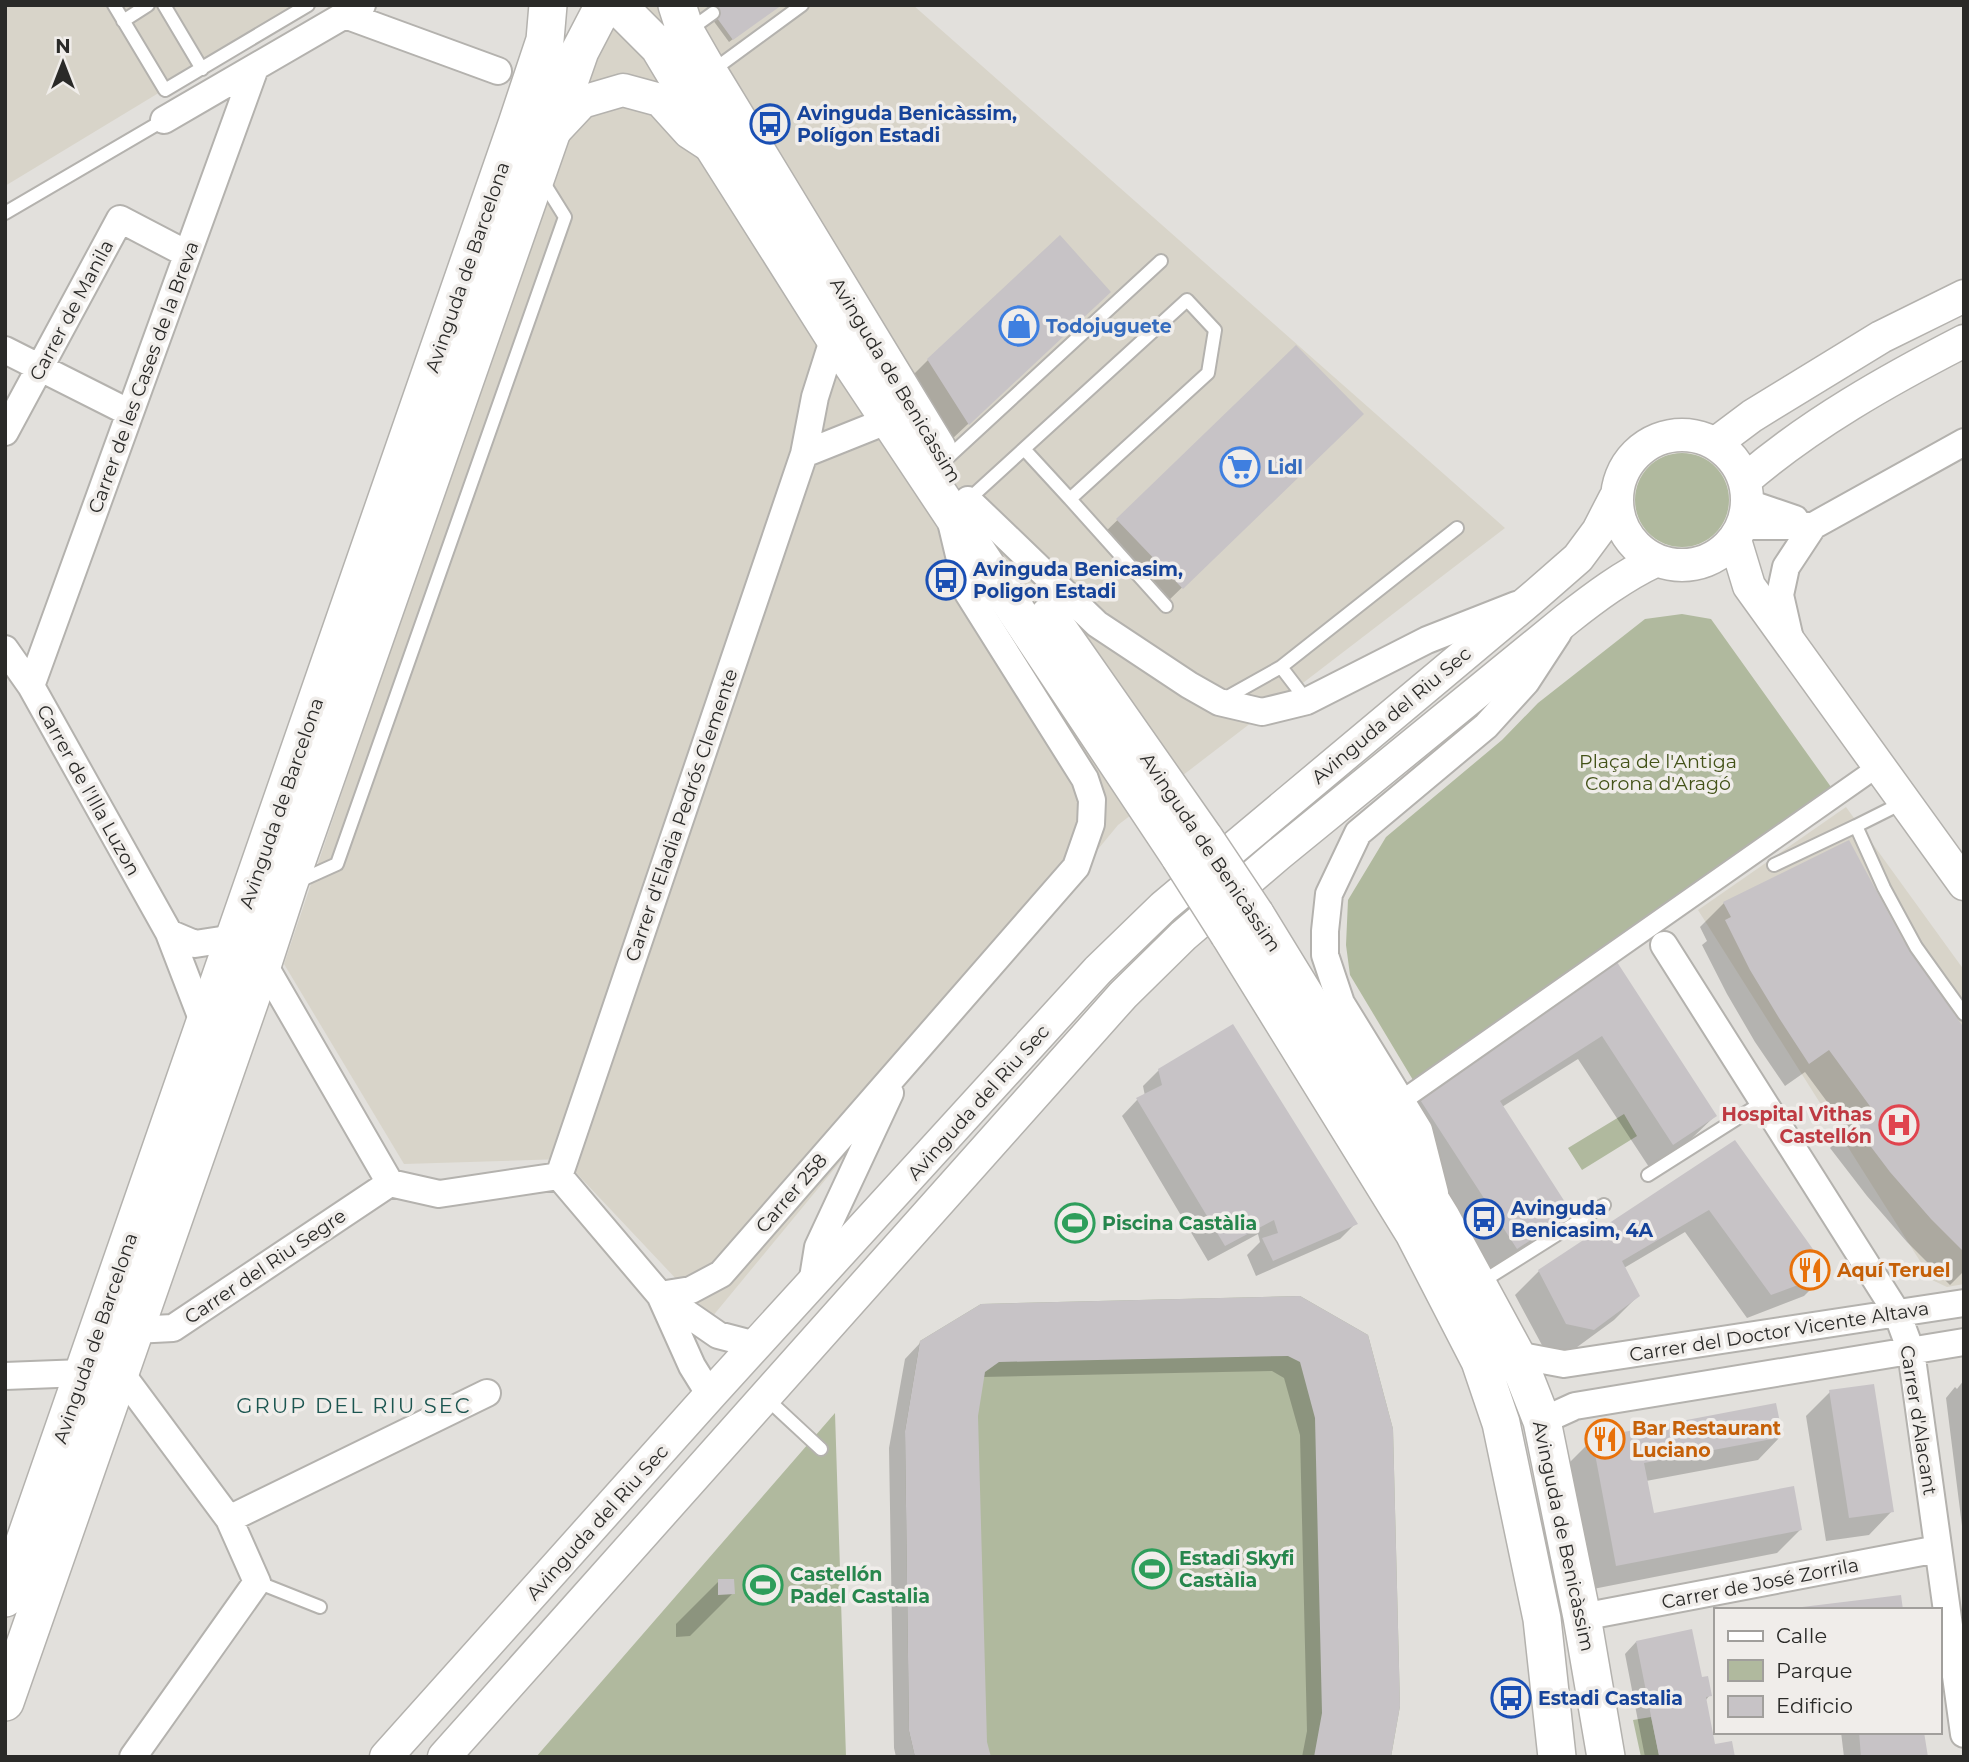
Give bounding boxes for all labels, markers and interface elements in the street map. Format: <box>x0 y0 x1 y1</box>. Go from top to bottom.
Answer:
north arrow <box>28 28 98 98</box>
text: N <box>55 35 71 58</box>
place label: Avinguda Benicàssim, Polígon Estadi <box>796 102 1017 147</box>
bus stop icon: Avinguda Benicàssim, Polígon Estadi <box>749 103 791 145</box>
street label: Avinguda de Barcelona <box>421 159 514 376</box>
street label: Carrer de Manila <box>25 236 118 385</box>
street label: Carrer de les Cases de la Breva <box>83 238 204 516</box>
street label: Avinguda de Benicàssim <box>825 274 966 487</box>
shop icon: Todojuguete <box>998 305 1040 347</box>
place label: Todojuguete <box>1046 315 1172 338</box>
supermarket icon: Lidl <box>1219 446 1261 488</box>
place label: Lidl <box>1267 456 1303 479</box>
place label: Avinguda Benicasim, Poligon Estadi <box>972 558 1183 603</box>
bus stop icon: Avinguda Benicasim, Poligon Estadi <box>925 559 967 601</box>
street label: Avinguda del Riu Sec <box>1307 642 1476 789</box>
street label: Carrer d'Eladia Pedrós Clemente <box>620 666 742 965</box>
street label: Avinguda de Barcelona <box>235 695 328 912</box>
street label: Carrer de l'Illa Luzon <box>32 701 145 880</box>
street label: Avinguda de Benicàssim <box>1135 748 1286 956</box>
park label: Plaça de l'Antiga Corona d'Aragó <box>1579 750 1737 795</box>
street label: Avinguda del Riu Sec <box>903 1020 1054 1185</box>
place label: Hospital Vithas Castellón <box>1722 1103 1872 1148</box>
hospital icon: Hospital Vithas Castellón <box>1878 1104 1920 1146</box>
street label: Carrer 258 <box>751 1149 832 1238</box>
place label: Avinguda Benicasim, 4A <box>1510 1197 1654 1242</box>
bus stop icon: Avinguda Benicasim, 4A <box>1463 1198 1505 1240</box>
sports icon: Piscina Castàlia <box>1054 1202 1096 1244</box>
street label: Carrer del Riu Segre <box>180 1204 350 1329</box>
place label: Piscina Castàlia <box>1102 1212 1257 1235</box>
street label: Avinguda de Barcelona <box>49 1230 142 1447</box>
restaurant icon: Aquí Teruel <box>1789 1249 1831 1291</box>
place label: Aquí Teruel <box>1836 1259 1950 1282</box>
street label: Carrer del Doctor Vicente Altava <box>1628 1296 1930 1367</box>
street label: Carrer d'Alacant <box>1895 1343 1942 1497</box>
district label: GRUP DEL RIU SEC <box>236 1393 472 1418</box>
place label: Bar Restaurant Luciano <box>1632 1417 1781 1462</box>
restaurant icon: Bar Restaurant Luciano <box>1584 1418 1626 1460</box>
street label: Avinguda de Benicàssim <box>1528 1419 1599 1653</box>
street label: Avinguda del Riu Sec <box>522 1440 673 1605</box>
place label: Estadi Skyfi Castàlia <box>1179 1547 1294 1592</box>
sports icon: Estadi Skyfi Castàlia <box>1131 1548 1173 1590</box>
street label: Carrer de José Zorrila <box>1660 1553 1861 1614</box>
place label: Castellón Padel Castalia <box>790 1563 930 1608</box>
sports icon: Castellón Padel Castalia <box>742 1564 784 1606</box>
legend <box>1714 1608 1941 1734</box>
text: Calle <box>1776 1623 1827 1648</box>
text: Parque <box>1776 1658 1852 1683</box>
bus stop icon: Estadi Castalia <box>1490 1677 1532 1719</box>
place label: Estadi Castalia <box>1538 1687 1683 1710</box>
text: Edificio <box>1776 1693 1853 1718</box>

